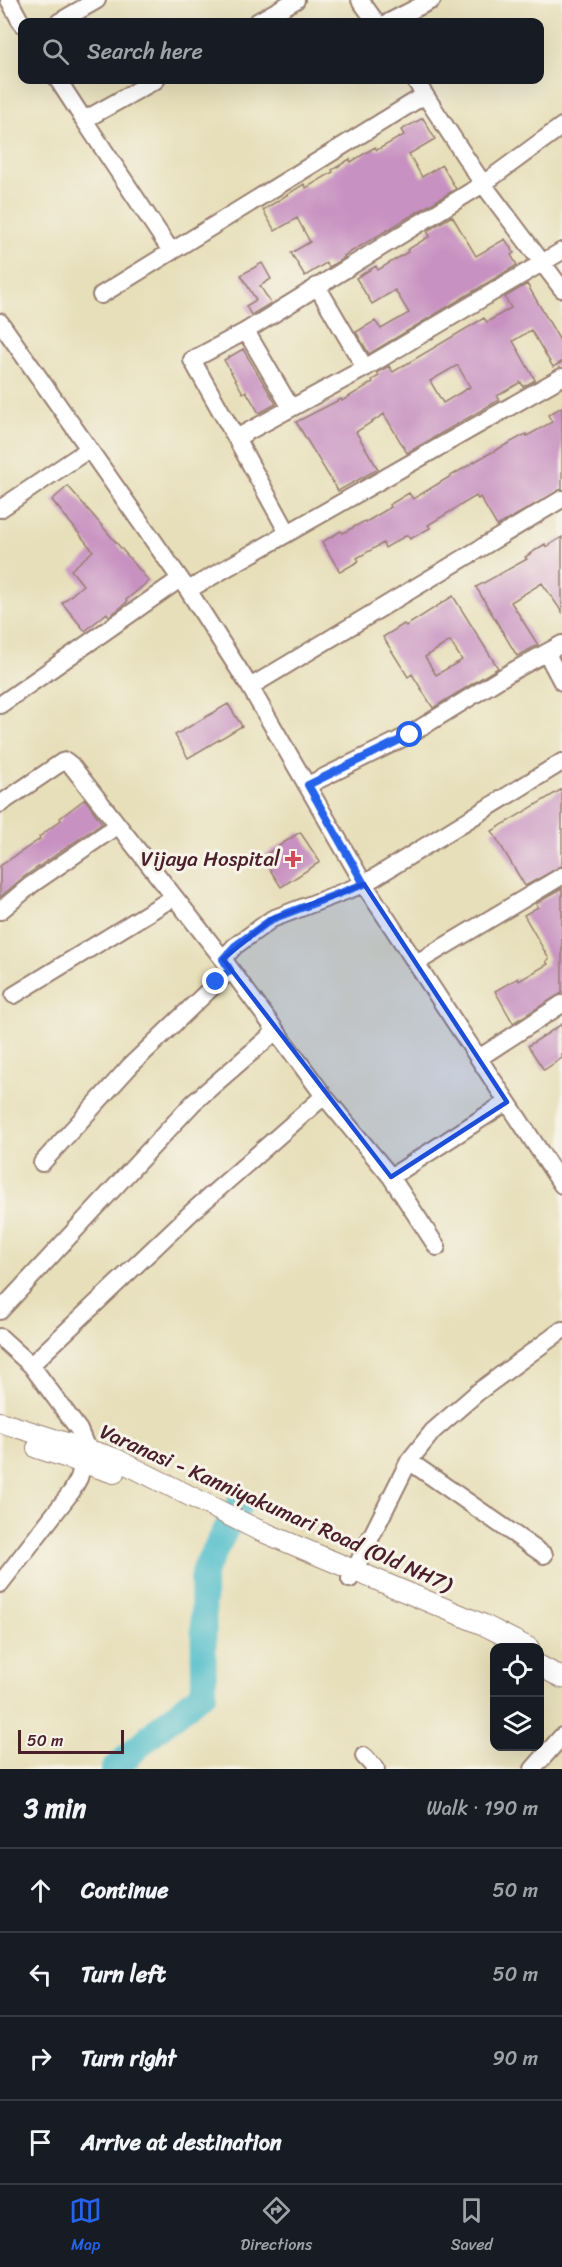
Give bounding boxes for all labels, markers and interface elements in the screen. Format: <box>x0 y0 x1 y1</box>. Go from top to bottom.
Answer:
search box <box>18 18 544 84</box>
text: Search here <box>87 32 203 71</box>
icon: search <box>39 35 72 68</box>
route start <box>396 721 422 747</box>
place label: Vijaya Hospital <box>141 840 281 878</box>
marker: Vijaya Hospital <box>284 850 302 868</box>
route end <box>202 968 228 994</box>
street label: Varanasi - Kanniyakumari Road (Old NH7) <box>94 1413 460 1604</box>
map controls <box>490 1643 544 1751</box>
button: locate <box>490 1643 544 1697</box>
button: layers <box>490 1697 544 1751</box>
text: 50 m <box>27 1726 63 1755</box>
scale bar <box>18 1727 124 1754</box>
text: 3 min <box>24 1785 86 1831</box>
text: Walk · 190 m <box>426 1791 538 1826</box>
text: Continue <box>81 1871 169 1910</box>
text: 50 m <box>493 1873 538 1908</box>
icon: ahead <box>24 1874 57 1907</box>
text: Turn left <box>81 1955 166 1994</box>
text: 50 m <box>493 1957 538 1992</box>
icon: left <box>24 1958 57 1991</box>
text: Turn right <box>81 2039 176 2078</box>
text: 90 m <box>493 2041 538 2076</box>
icon: right <box>24 2042 57 2075</box>
text: Arrive at destination <box>81 2123 282 2162</box>
icon: arrive <box>24 2126 57 2159</box>
tab: Map <box>69 2194 102 2259</box>
tab: Directions <box>241 2194 312 2259</box>
tab: Saved <box>451 2194 493 2259</box>

